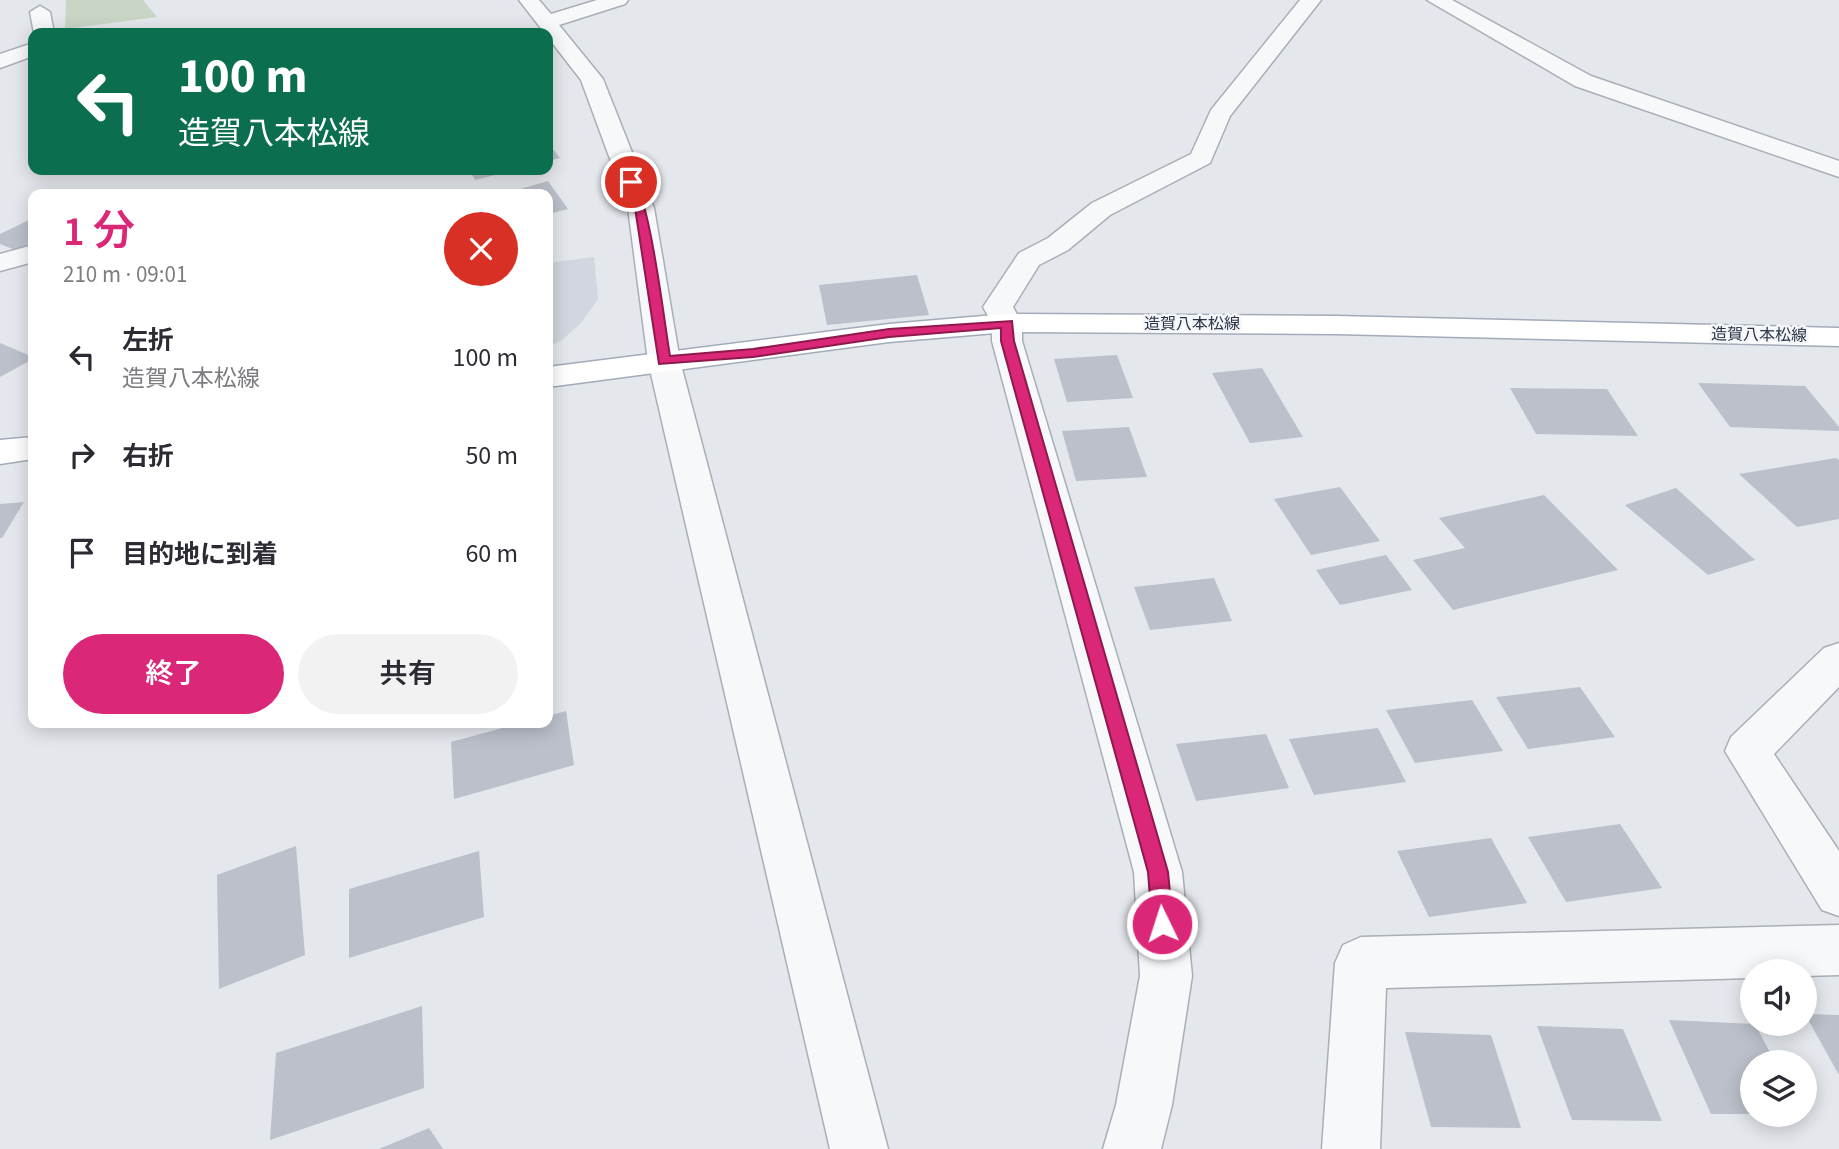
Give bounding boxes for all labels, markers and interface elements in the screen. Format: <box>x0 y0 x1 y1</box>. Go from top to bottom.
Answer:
text: 100 m <box>178 42 307 112</box>
icon: left <box>63 56 154 147</box>
text: 造賀八本松線 <box>178 111 370 157</box>
pin <box>601 152 661 212</box>
icon: arrive <box>612 163 650 201</box>
text: 1 分 <box>63 202 135 262</box>
button: close <box>444 212 518 286</box>
text: 210 m · 09:01 <box>63 258 187 291</box>
street label: 造賀八本松線 <box>1144 313 1240 335</box>
text: 左折 <box>122 322 174 359</box>
street label: 造賀八本松線 <box>1711 323 1807 347</box>
icon: left <box>63 338 101 376</box>
text: 100 m <box>452 339 518 376</box>
text: 造賀八本松線 <box>122 362 260 395</box>
icon: right <box>63 436 101 474</box>
text: 50 m <box>465 437 518 474</box>
text: 右折 <box>122 438 174 475</box>
icon: arrive <box>63 534 101 572</box>
text: 60 m <box>465 535 518 572</box>
text: 目的地に到着 <box>122 536 278 573</box>
button: 終了 <box>63 634 284 714</box>
button: 共有 <box>298 634 518 714</box>
position arrow <box>1125 887 1199 961</box>
map controls <box>1740 959 1817 1127</box>
button: sound <box>1740 959 1817 1036</box>
button: layers <box>1740 1050 1817 1127</box>

